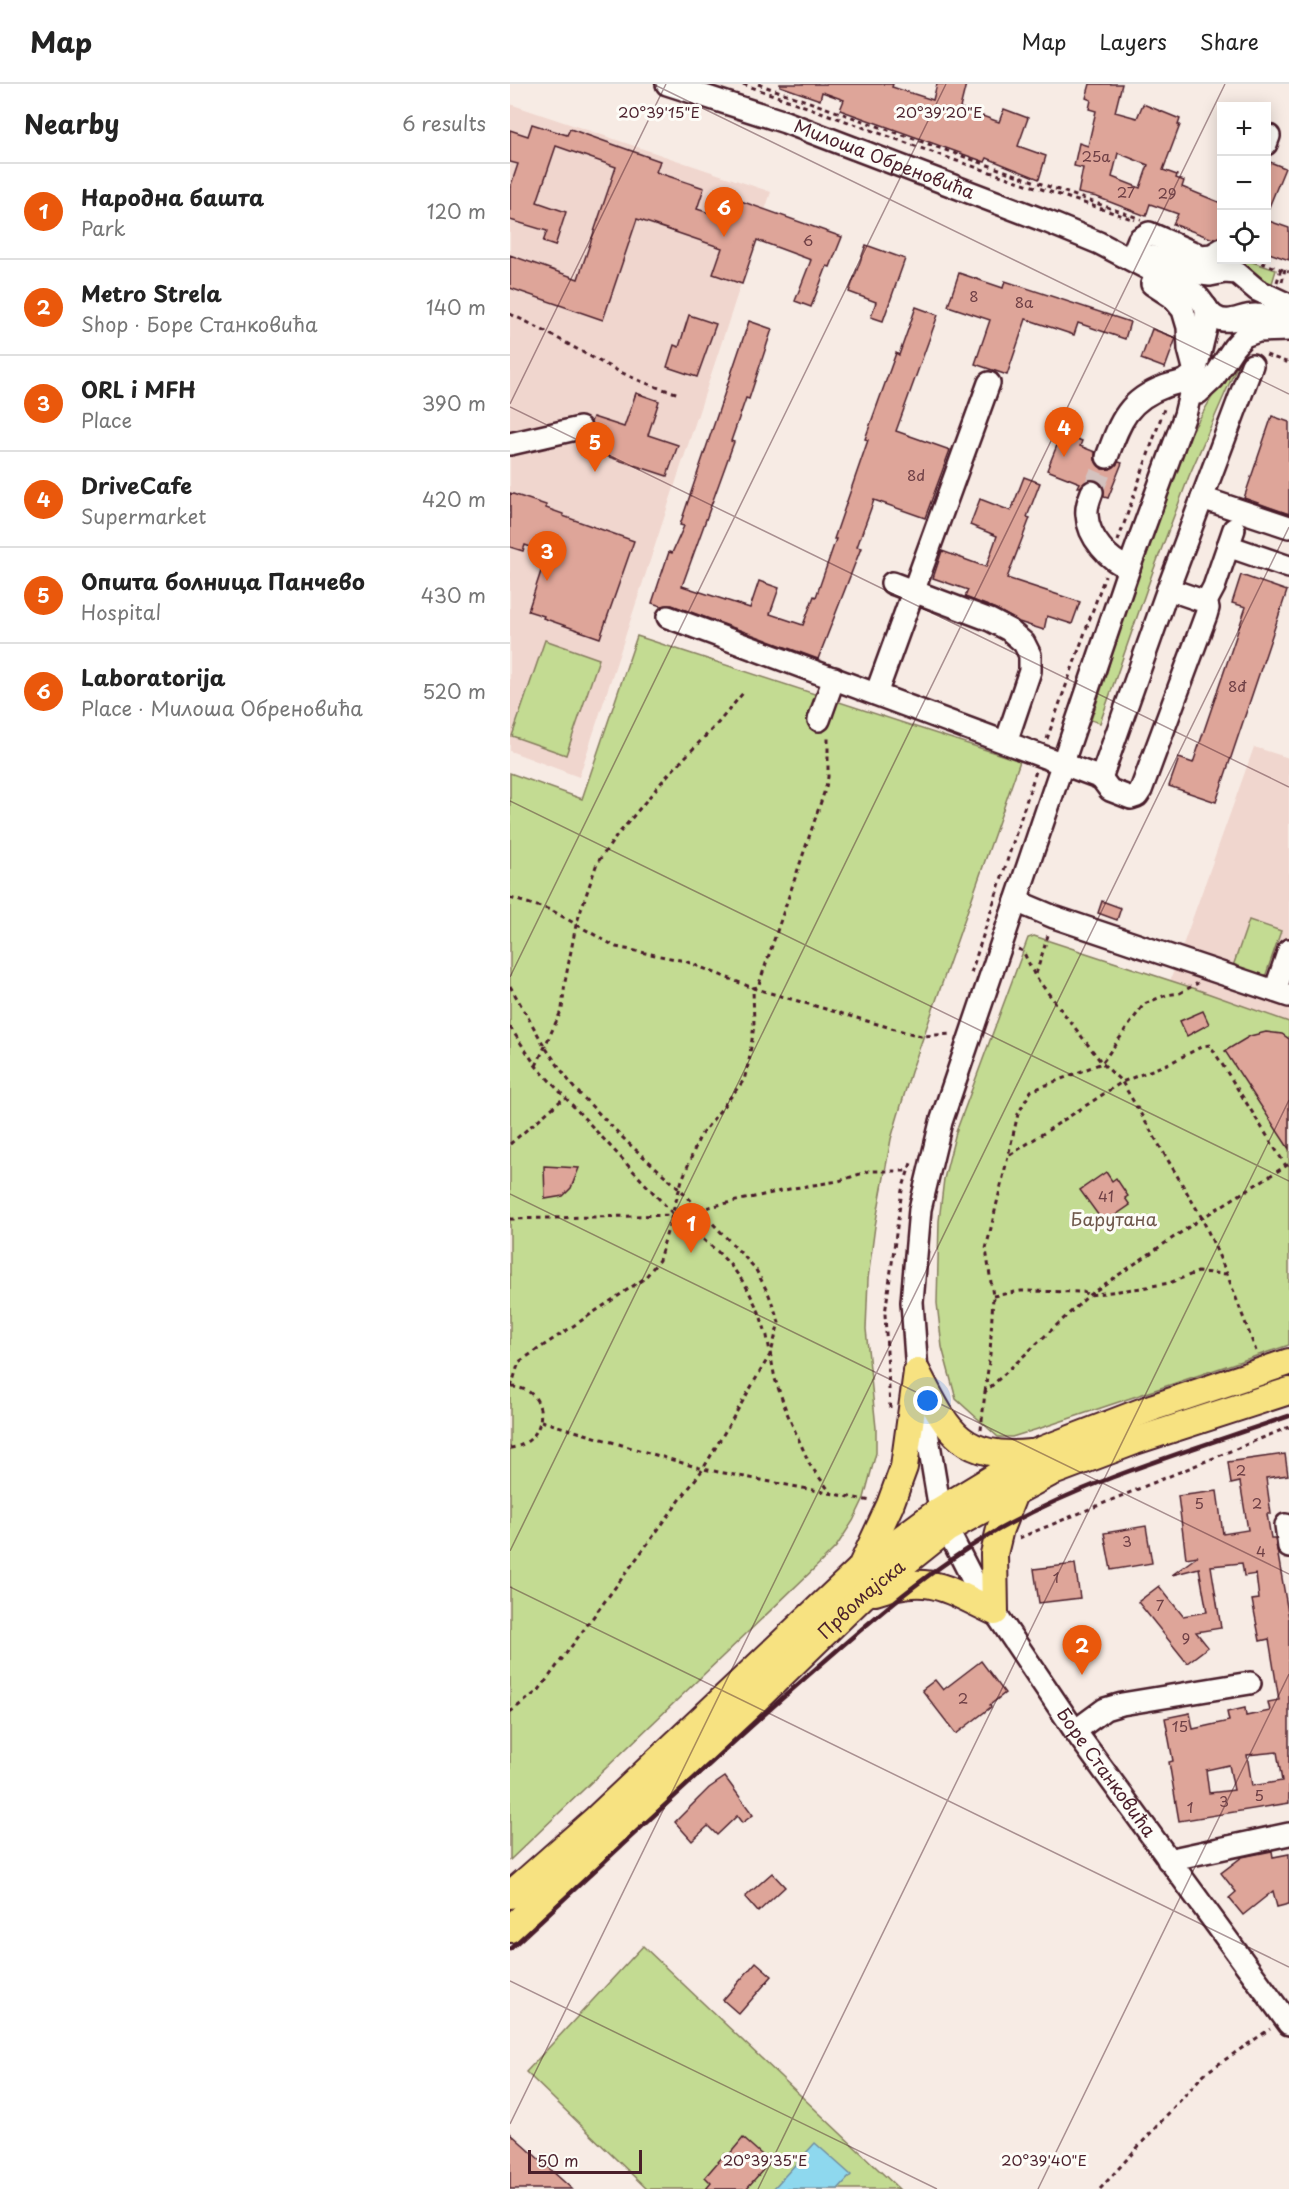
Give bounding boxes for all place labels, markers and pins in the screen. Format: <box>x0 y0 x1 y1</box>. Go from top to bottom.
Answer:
pin: 6 <box>704 188 744 237</box>
pin: 4 <box>1044 408 1084 457</box>
pin: 5 <box>576 422 614 472</box>
pin: 3 <box>528 532 567 581</box>
pin: 1 <box>672 1204 711 1253</box>
pin: 2 <box>1062 1626 1102 1675</box>

